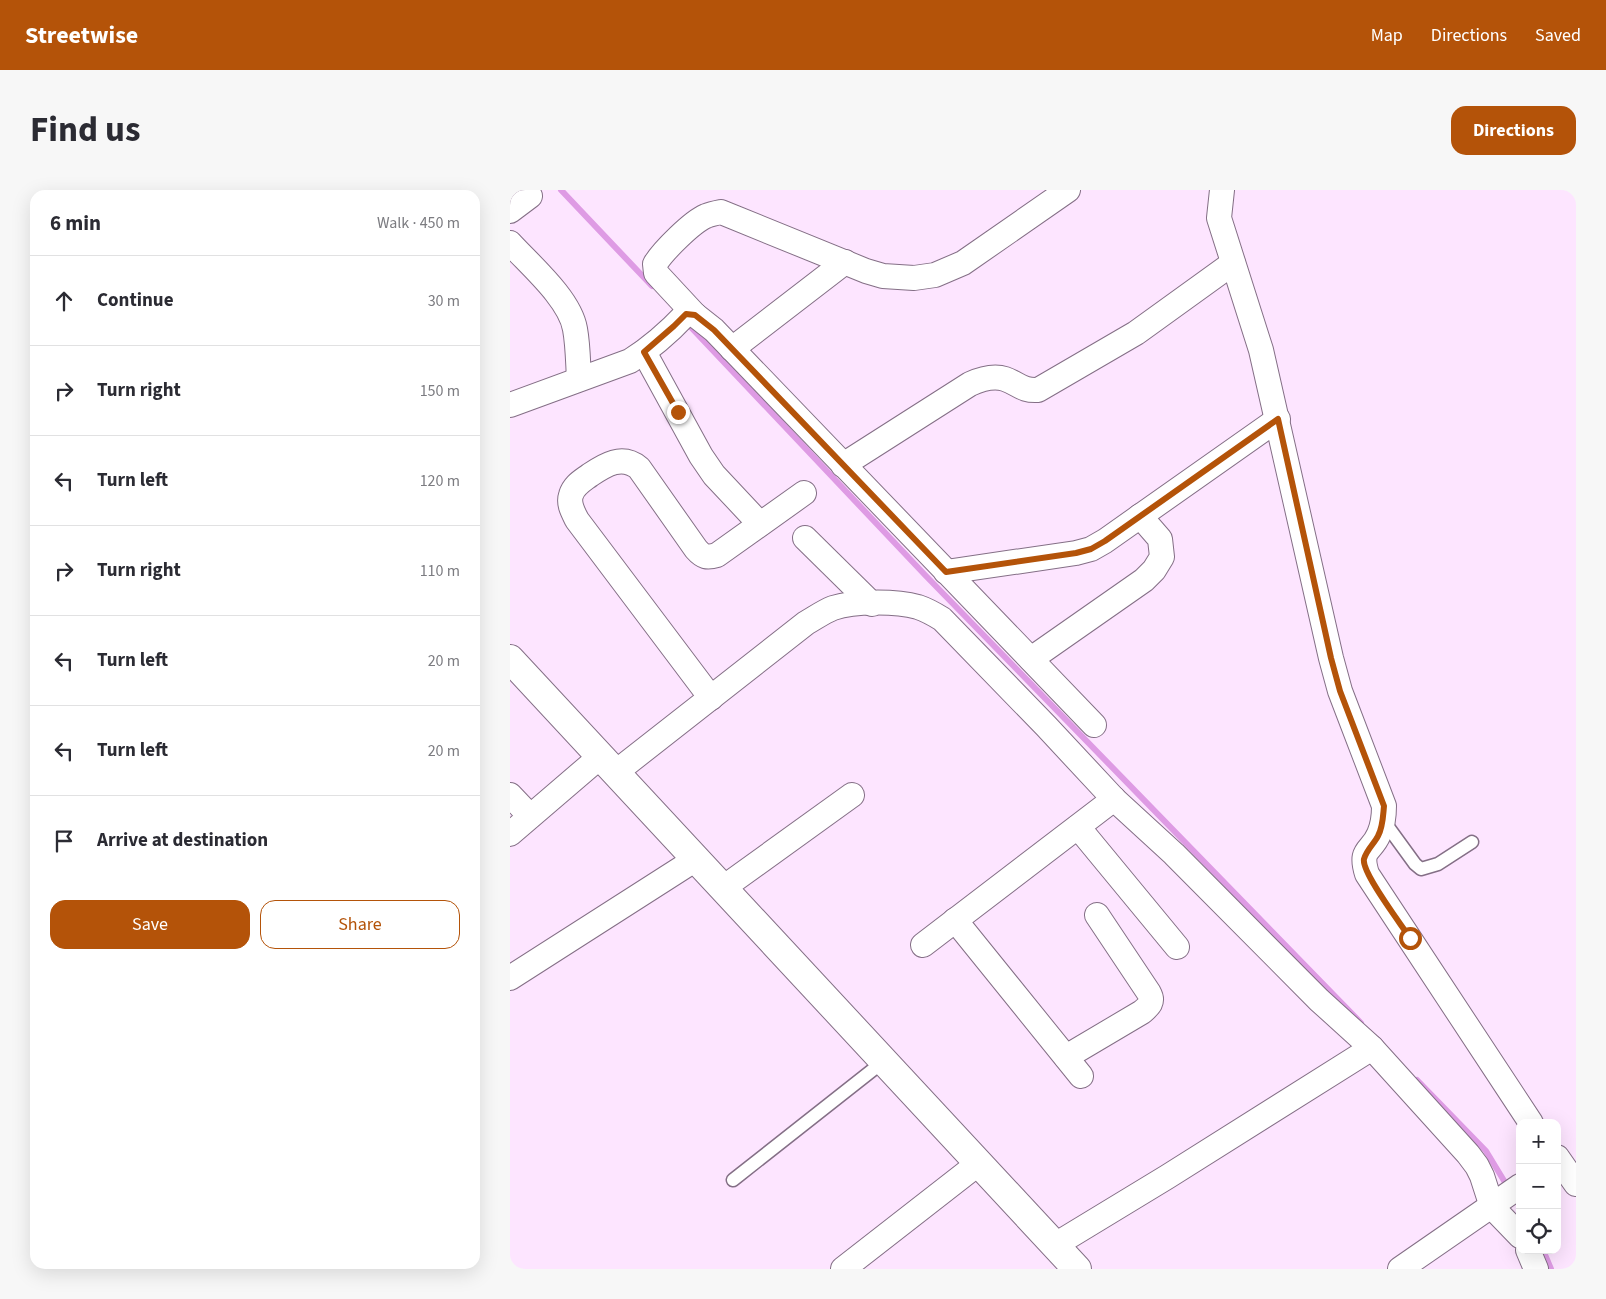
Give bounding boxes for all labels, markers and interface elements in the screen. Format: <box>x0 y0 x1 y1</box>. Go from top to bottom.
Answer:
text: Streetwise <box>25 18 138 53</box>
text: Map <box>1371 23 1403 48</box>
text: Directions <box>1431 23 1507 48</box>
text: Saved <box>1535 23 1581 48</box>
text: Find us <box>30 105 140 155</box>
button: Directions <box>1451 106 1576 155</box>
text: 6 min <box>50 208 101 238</box>
text: Walk · 450 m <box>377 212 460 234</box>
icon: ahead <box>50 287 78 315</box>
text: Continue <box>97 287 174 314</box>
text: 30 m <box>428 290 460 312</box>
icon: right <box>50 377 78 405</box>
text: Turn right <box>97 377 181 404</box>
text: 150 m <box>420 380 460 402</box>
route end <box>667 401 690 424</box>
icon: left <box>50 467 78 495</box>
text: Turn left <box>97 467 168 494</box>
text: 120 m <box>420 470 460 492</box>
icon: right <box>50 557 78 585</box>
text: Turn right <box>97 557 181 584</box>
text: 110 m <box>420 560 460 582</box>
icon: left <box>50 647 78 675</box>
text: Turn left <box>97 647 168 674</box>
text: 20 m <box>428 650 460 672</box>
icon: left <box>50 737 78 765</box>
text: Turn left <box>97 737 168 764</box>
text: 20 m <box>428 740 460 762</box>
icon: arrive <box>50 827 78 855</box>
text: Arrive at destination <box>97 827 268 854</box>
button: Save <box>50 900 250 949</box>
button: Share <box>260 900 460 949</box>
route start <box>1399 927 1422 950</box>
map controls <box>1516 1119 1561 1254</box>
button: + <box>1516 1119 1561 1164</box>
button: − <box>1516 1164 1561 1209</box>
button: locate <box>1516 1209 1561 1254</box>

